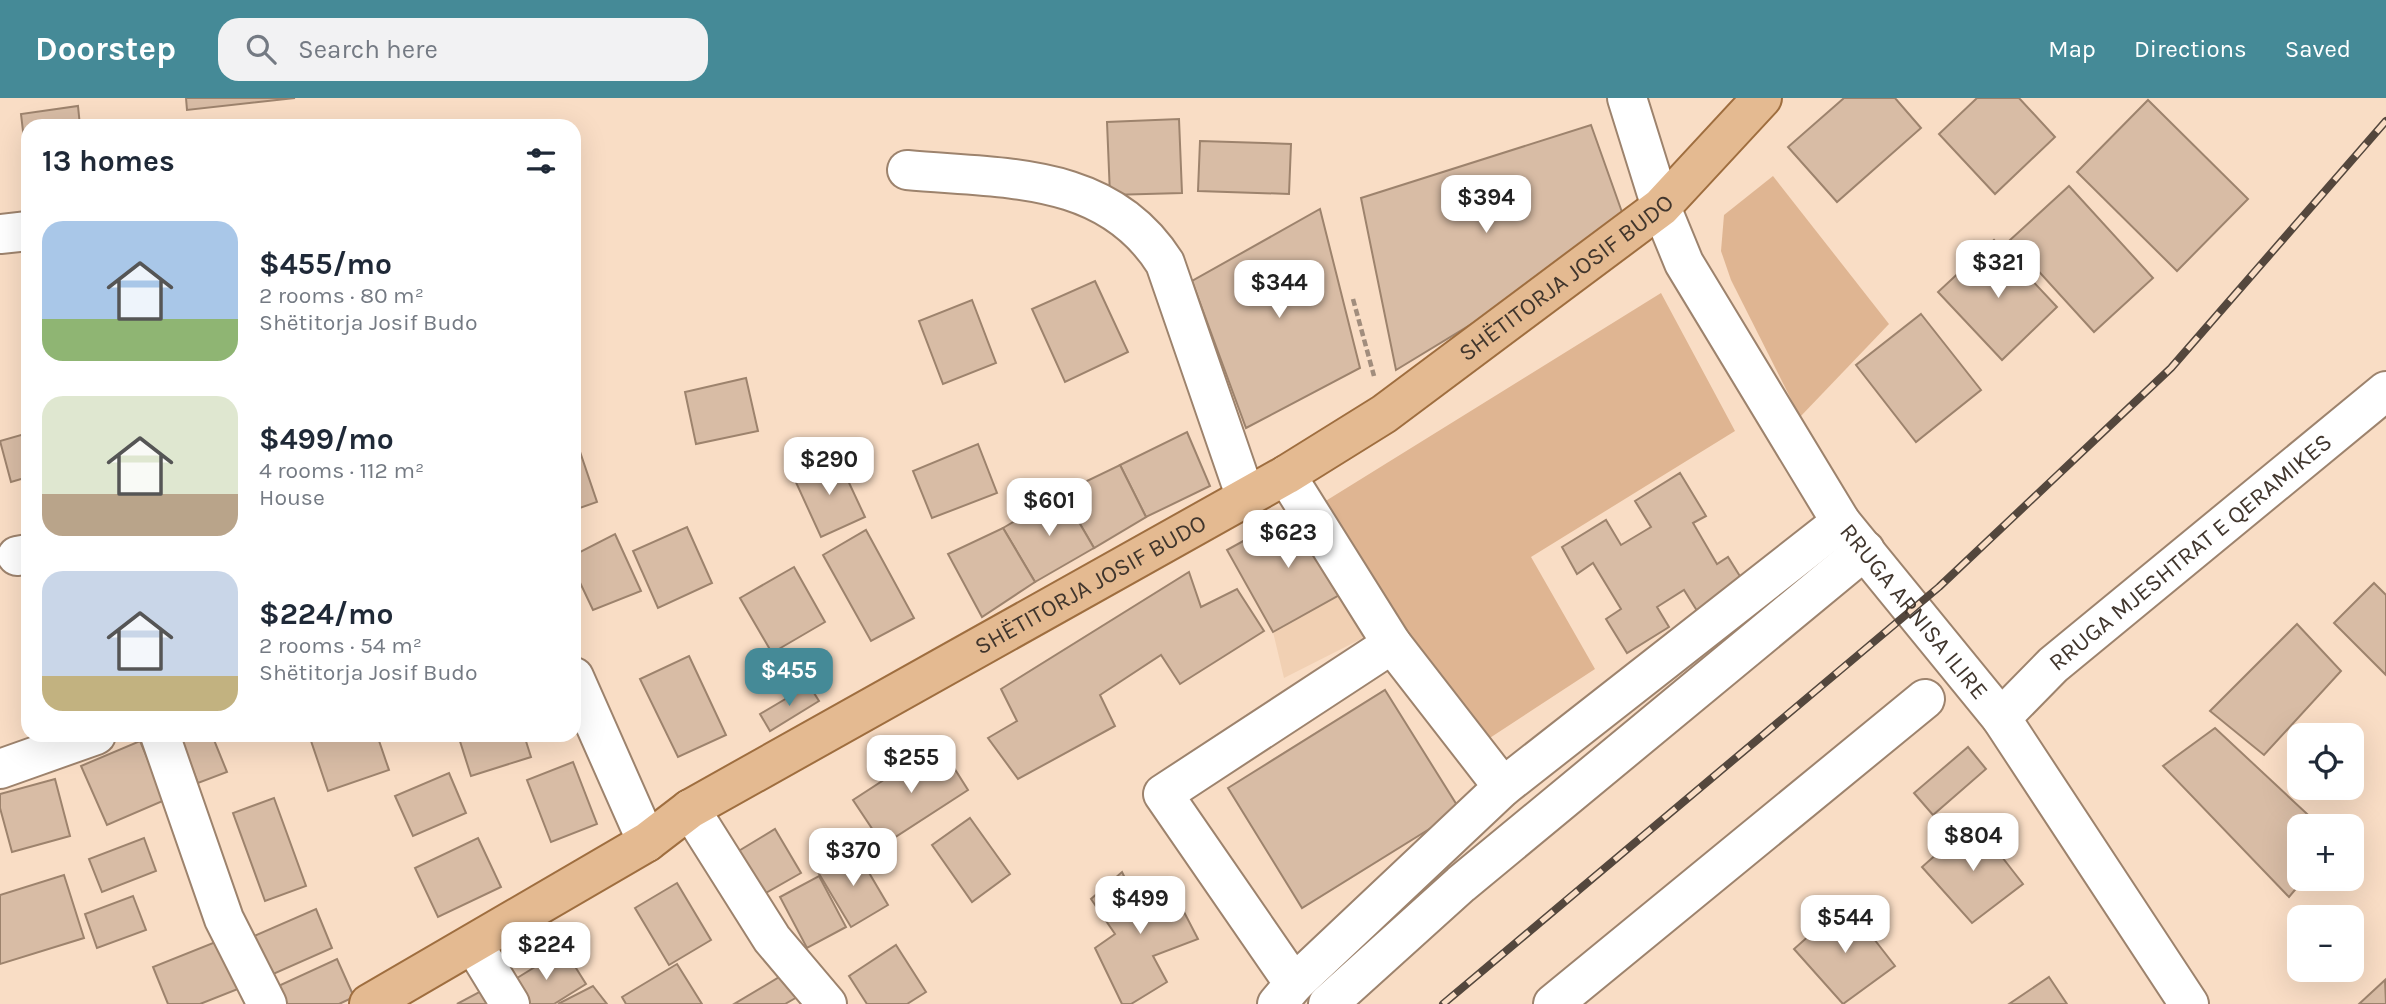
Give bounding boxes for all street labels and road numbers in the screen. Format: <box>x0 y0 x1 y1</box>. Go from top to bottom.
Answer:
street label: SHËTITORJA JOSIF BUDO <box>1453 189 1679 367</box>
street label: RRUGA MJESHTRAT E QERAMIKES <box>2043 428 2337 677</box>
street label: SHËTITORJA JOSIF BUDO <box>970 509 1211 661</box>
street label: RRUGA ARNISA ILIRE <box>1834 518 1994 705</box>

